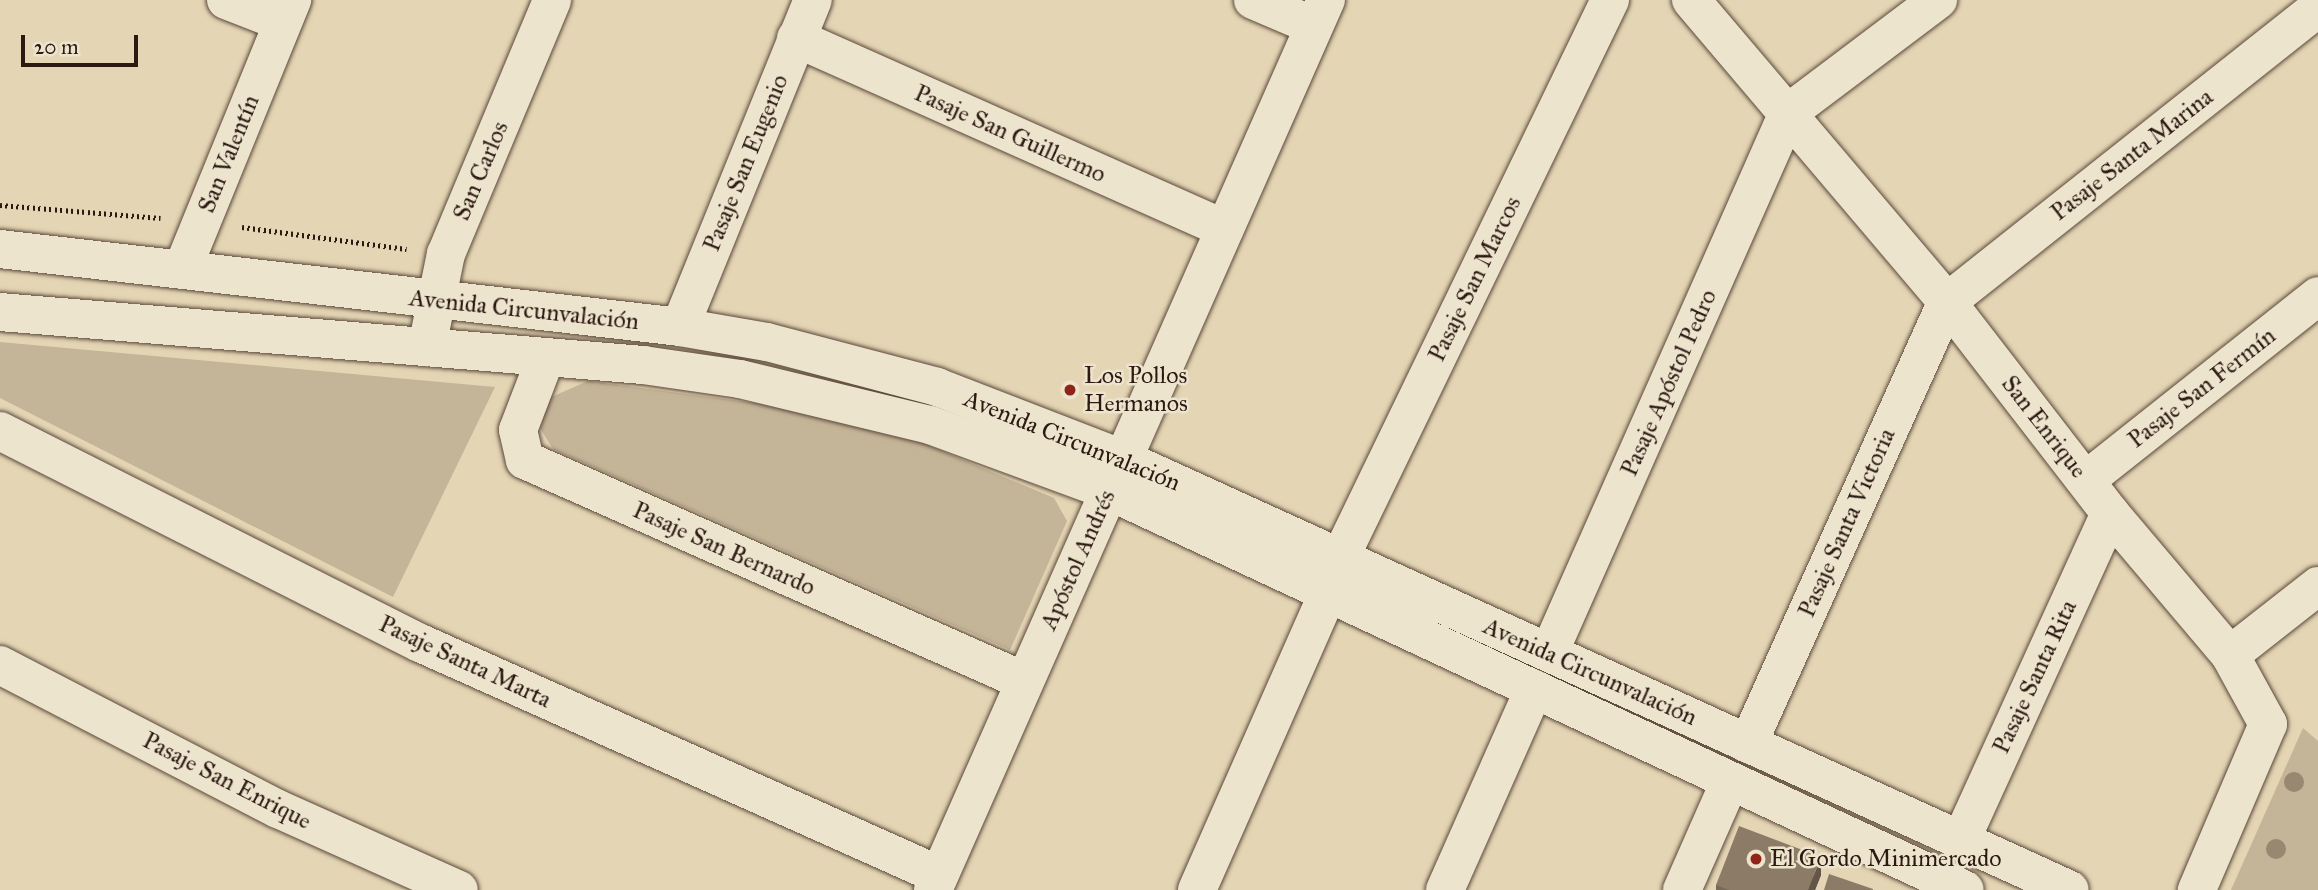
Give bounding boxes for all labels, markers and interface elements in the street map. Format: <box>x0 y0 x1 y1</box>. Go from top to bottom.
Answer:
scale bar <box>24 21 142 65</box>
text: 20 m <box>34 34 79 60</box>
street label: Pasaje San Eugenio <box>697 70 795 256</box>
street label: Pasaje San Guillermo <box>910 79 1110 189</box>
street label: Pasaje Santa Marina <box>2045 83 2219 227</box>
street label: San Valentín <box>192 91 266 217</box>
street label: San Carlos <box>447 117 515 225</box>
street label: Pasaje San Marcos <box>1423 192 1527 366</box>
street label: Avenida Circunvalación <box>408 284 640 336</box>
street label: Pasaje Apóstol Pedro <box>1615 285 1723 481</box>
street label: Pasaje San Fermín <box>2122 321 2282 455</box>
place label: Los Pollos Hermanos <box>1084 362 1188 418</box>
street label: San Enrique <box>1995 370 2093 484</box>
marker: Los Pollos Hermanos <box>1062 382 1078 398</box>
street label: Avenida Circunvalación <box>960 384 1184 498</box>
street label: Pasaje Santa Victoria <box>1792 424 1902 622</box>
street label: Apóstol Andrés <box>1034 485 1122 635</box>
street label: Pasaje San Bernardo <box>628 496 820 602</box>
street label: Pasaje Santa Rita <box>1987 596 2083 758</box>
street label: Pasaje Santa Marta <box>374 610 556 714</box>
street label: Avenida Circunvalación <box>1479 612 1701 732</box>
street label: Pasaje San Enrique <box>138 726 316 836</box>
place label: El Gordo Minimercado <box>1770 845 2001 873</box>
marker: El Gordo Minimercado <box>1748 851 1764 867</box>

